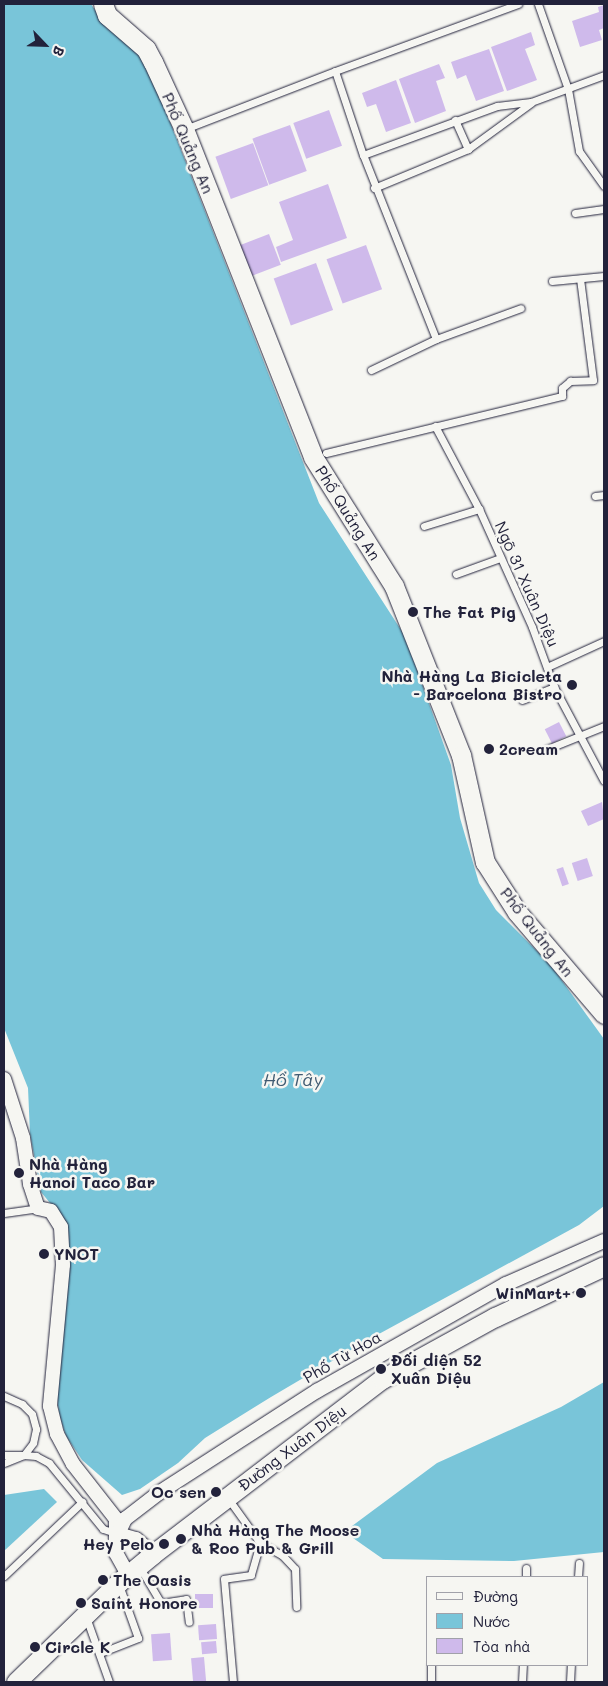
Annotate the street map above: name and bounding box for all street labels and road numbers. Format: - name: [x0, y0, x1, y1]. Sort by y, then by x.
- street label: Phố Quảng An: [158, 90, 218, 196]
- street label: Phố Quảng An: [311, 462, 385, 564]
- street label: Ngõ 31 Xuân Diệu: [491, 518, 563, 650]
- street label: Phố Quảng An: [496, 884, 578, 980]
- street label: Phố Từ Hoa: [300, 1327, 384, 1387]
- street label: Đường Xuân Diệu: [234, 1401, 350, 1495]

